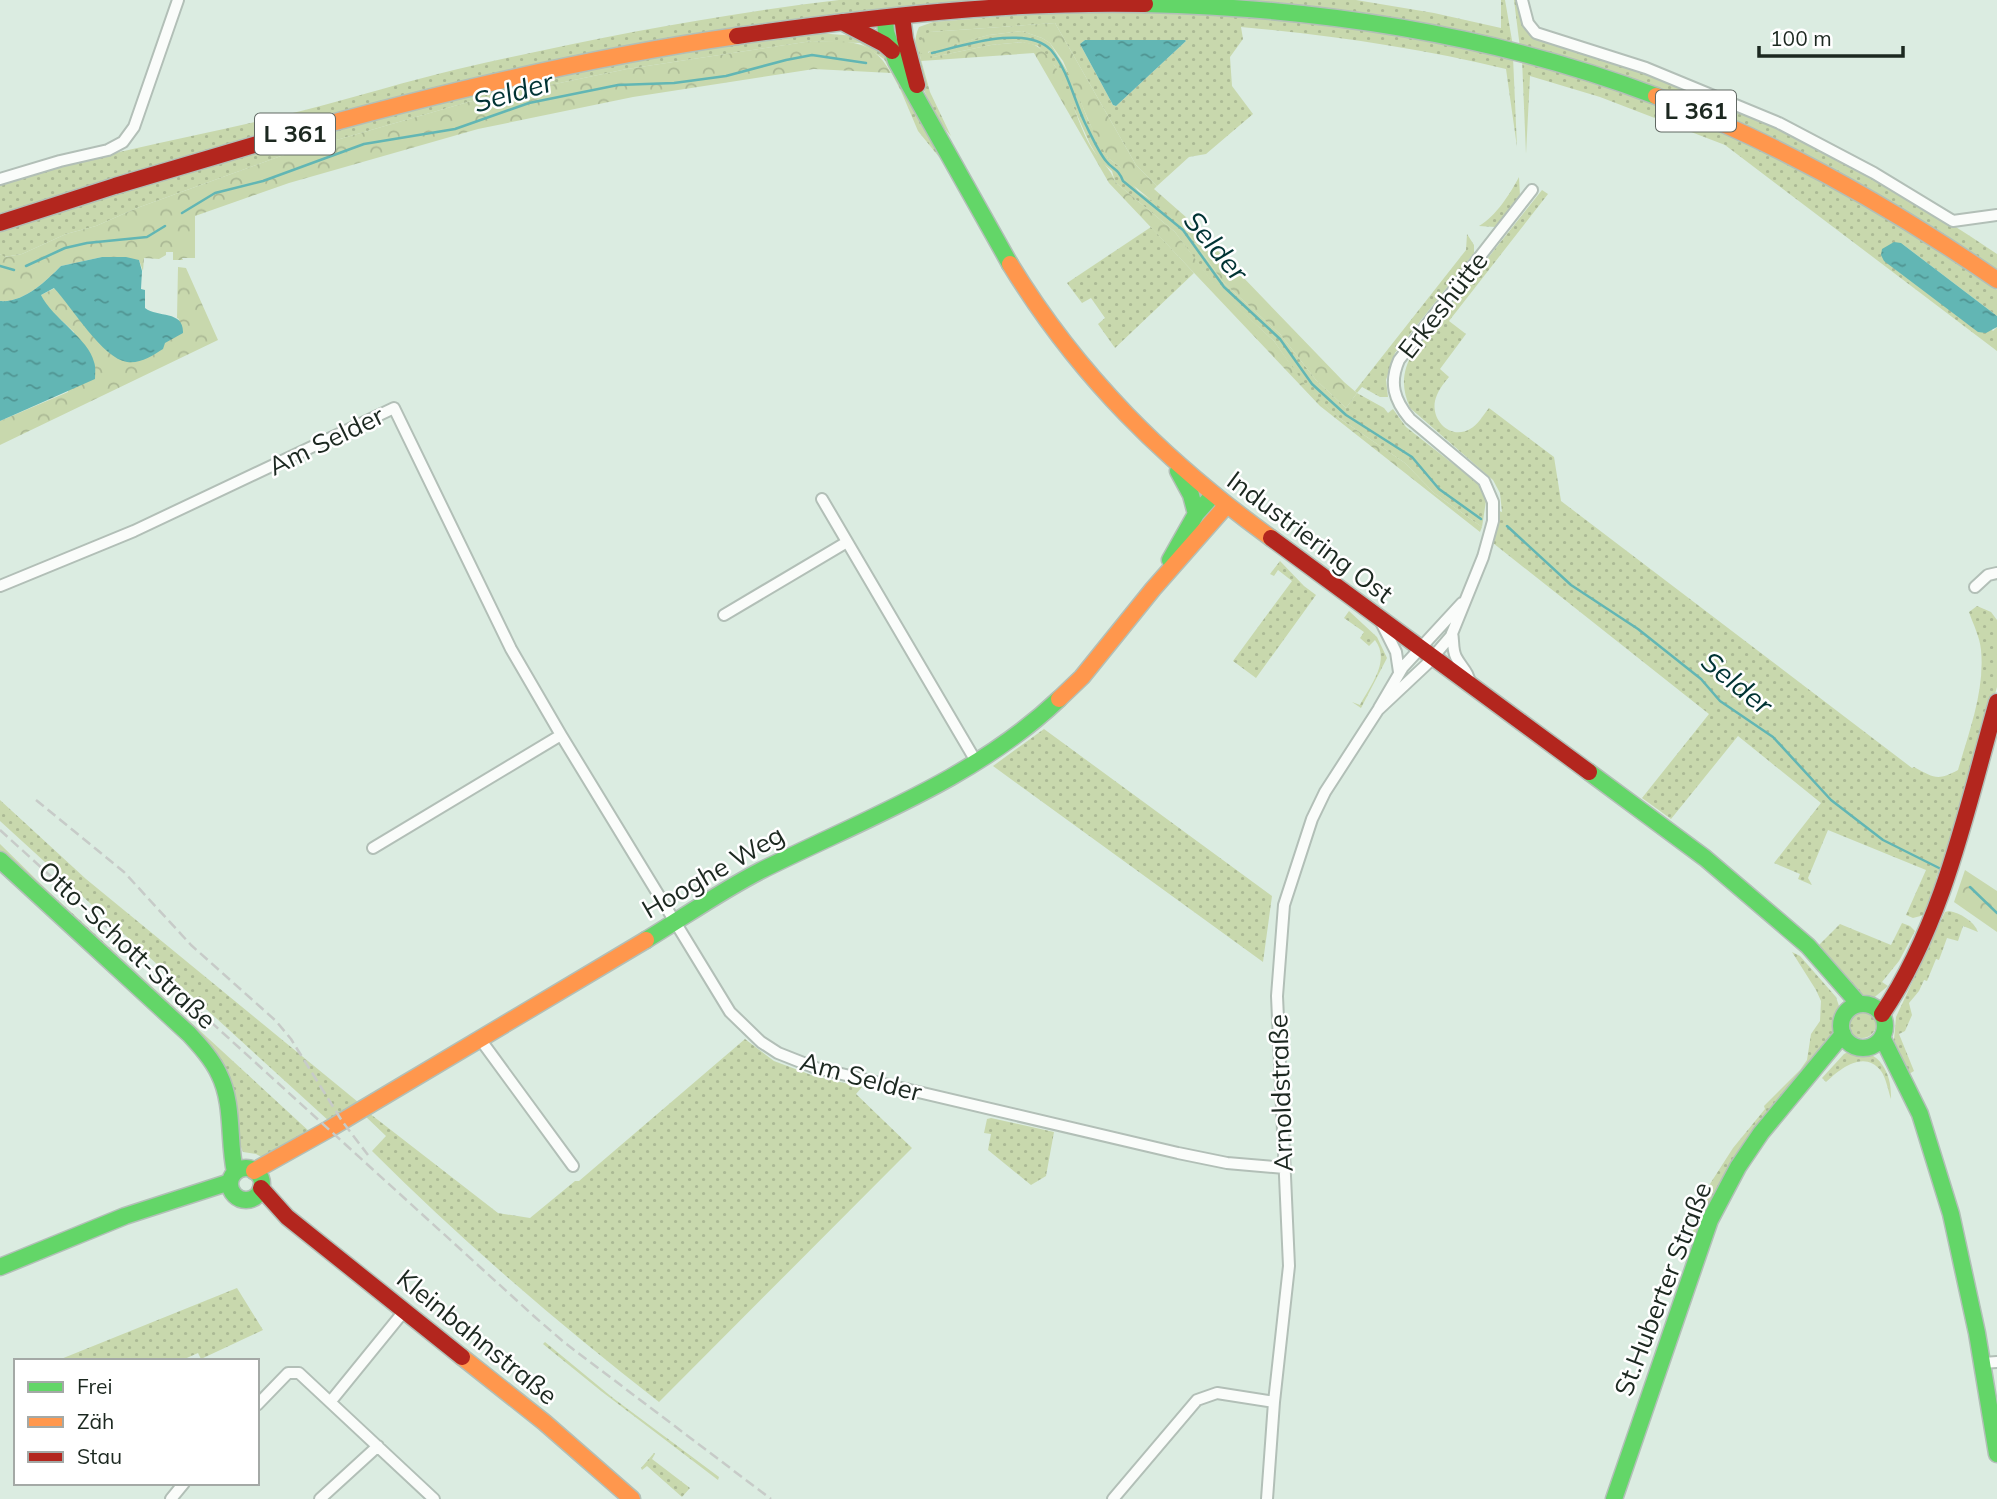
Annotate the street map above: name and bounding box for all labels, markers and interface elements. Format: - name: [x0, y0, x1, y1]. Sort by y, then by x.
- scale bar: [1759, 14, 1902, 58]
- text: 100 m: [1770, 25, 1832, 51]
- water label: Selder: [469, 63, 559, 120]
- road number: L 361: [1656, 90, 1736, 132]
- road number: L 361: [255, 114, 335, 154]
- water label: Selder: [1177, 203, 1257, 290]
- street label: Erkeshütte: [1391, 245, 1495, 365]
- street label: Am Selder: [263, 398, 389, 483]
- street label: Industriering Ost: [1221, 463, 1400, 610]
- water label: Selder: [1695, 643, 1781, 723]
- street label: Hooghe Weg: [636, 818, 790, 926]
- street label: Otto-Schott-Straße: [31, 854, 223, 1036]
- street label: Arnoldstraße: [1261, 1014, 1300, 1172]
- street label: Am Selder: [797, 1044, 926, 1109]
- street label: St.Huberter Straße: [1607, 1177, 1719, 1400]
- street label: Kleinbahnstraße: [390, 1262, 564, 1412]
- legend: [14, 1359, 259, 1485]
- text: Frei: [77, 1373, 113, 1399]
- text: Zäh: [77, 1408, 114, 1434]
- text: Stau: [77, 1443, 122, 1469]

